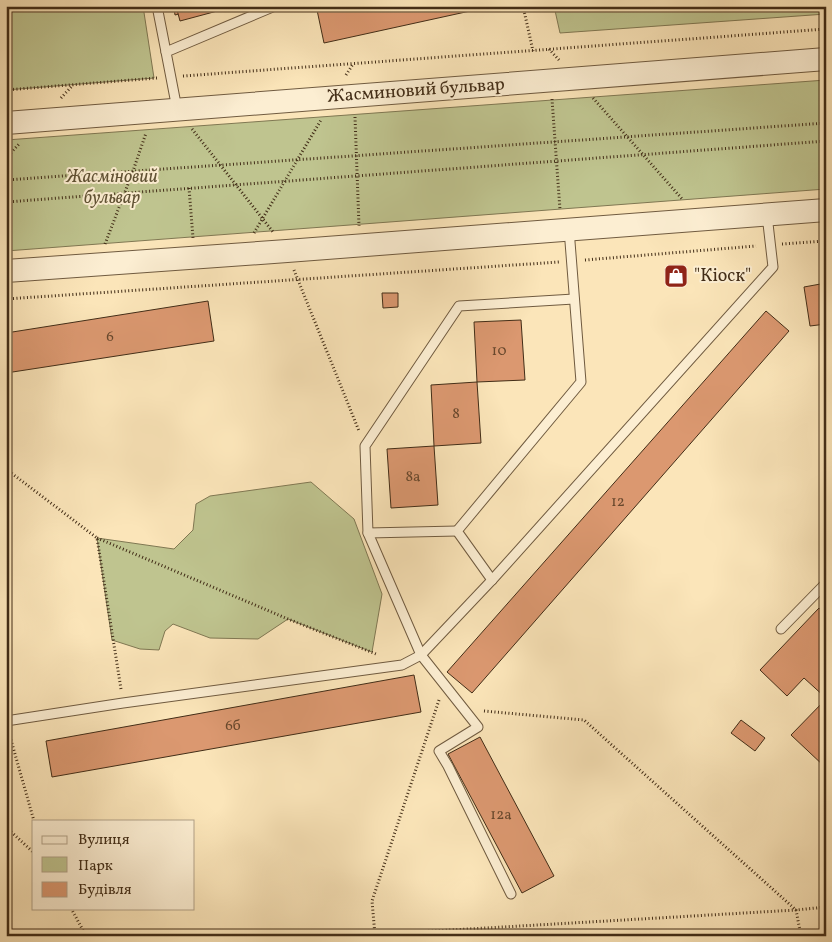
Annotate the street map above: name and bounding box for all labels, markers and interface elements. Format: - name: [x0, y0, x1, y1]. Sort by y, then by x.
- street label: Жасминовий бульвар: [326, 72, 506, 110]
- park label: Жасміновий бульвар: [65, 165, 158, 211]
- shop icon: "Кіоск": [663, 263, 689, 289]
- place label: "Кіоск": [694, 264, 751, 289]
- house number: 6: [106, 327, 114, 348]
- house number: 10: [492, 341, 506, 362]
- house number: 8: [452, 404, 460, 425]
- house number: 8а: [405, 467, 421, 488]
- house number: 12: [611, 492, 625, 513]
- house number: 6б: [225, 716, 241, 737]
- house number: 12а: [490, 805, 512, 826]
- legend: [32, 820, 195, 910]
- text: Вулиця: [78, 830, 130, 851]
- text: Парк: [78, 856, 113, 877]
- text: Будівля: [78, 880, 132, 901]

